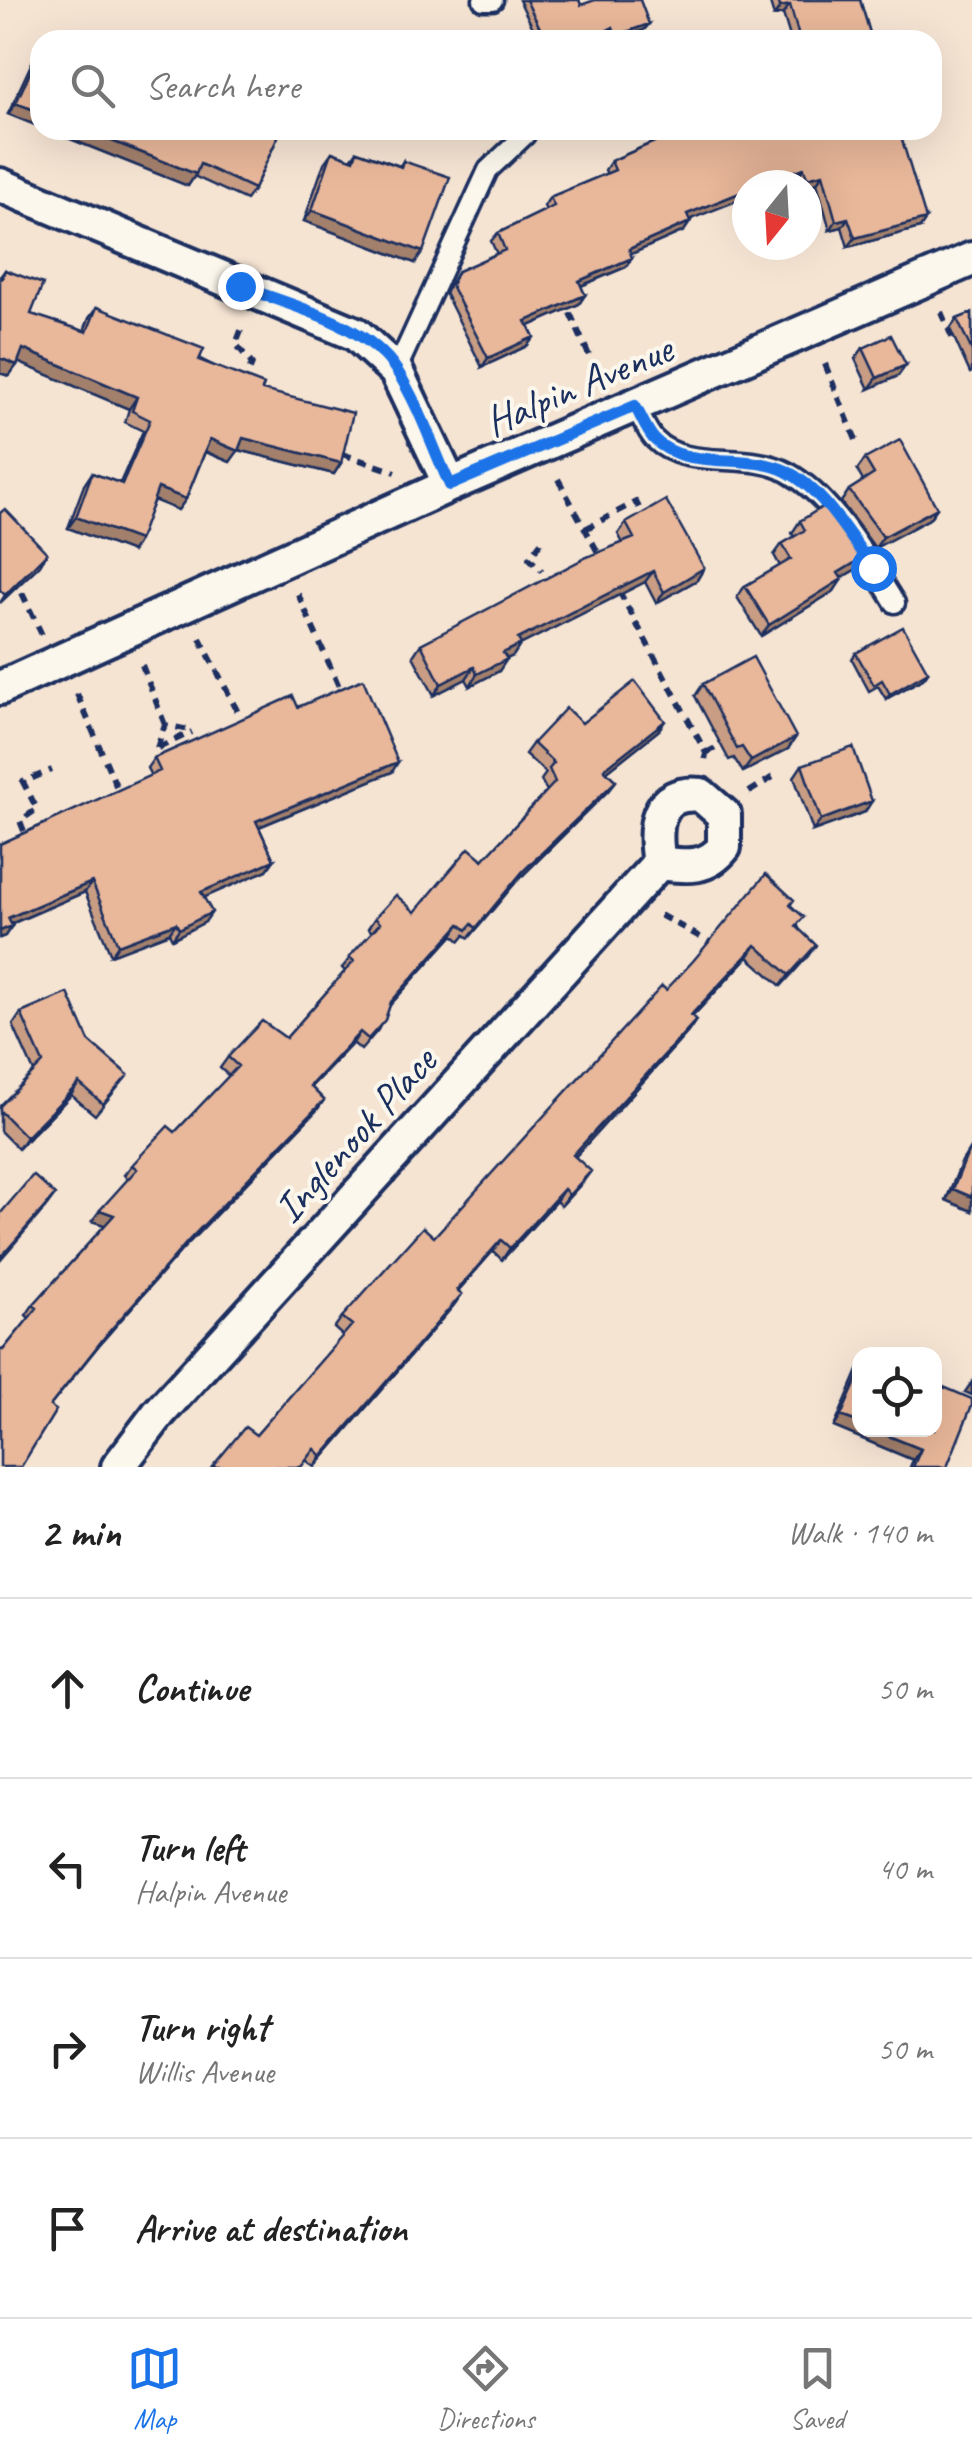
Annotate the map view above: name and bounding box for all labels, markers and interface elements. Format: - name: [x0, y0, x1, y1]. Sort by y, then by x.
- search box: [30, 30, 942, 140]
- icon: search: [65, 58, 120, 113]
- text: Search here: [145, 62, 300, 109]
- north arrow: [732, 170, 822, 260]
- route end: [218, 264, 264, 310]
- street label: Halpin Avenue: [477, 321, 682, 449]
- route start: [851, 546, 897, 592]
- street label: Inglenook Place: [262, 1034, 449, 1234]
- map controls: [852, 1347, 942, 1437]
- button: locate: [852, 1347, 942, 1437]
- text: 2 min: [40, 1506, 120, 1559]
- text: Walk · 140 m: [788, 1512, 932, 1553]
- icon: ahead: [40, 1661, 95, 1716]
- text: Continue: [135, 1665, 249, 1712]
- text: 50 m: [878, 1668, 932, 1709]
- text: Turn left: [135, 1824, 245, 1871]
- icon: left: [40, 1841, 95, 1896]
- text: 40 m: [878, 1848, 932, 1889]
- text: Halpin Avenue: [135, 1871, 286, 1912]
- text: Turn right: [135, 2004, 269, 2051]
- icon: right: [40, 2021, 95, 2076]
- text: 50 m: [878, 2028, 932, 2069]
- text: Willis Avenue: [135, 2051, 274, 2092]
- icon: arrive: [40, 2201, 95, 2256]
- text: Arrive at destination: [135, 2205, 407, 2252]
- tab: Map: [127, 2341, 182, 2436]
- tab: Directions: [437, 2341, 535, 2436]
- tab: Saved: [790, 2341, 845, 2436]

